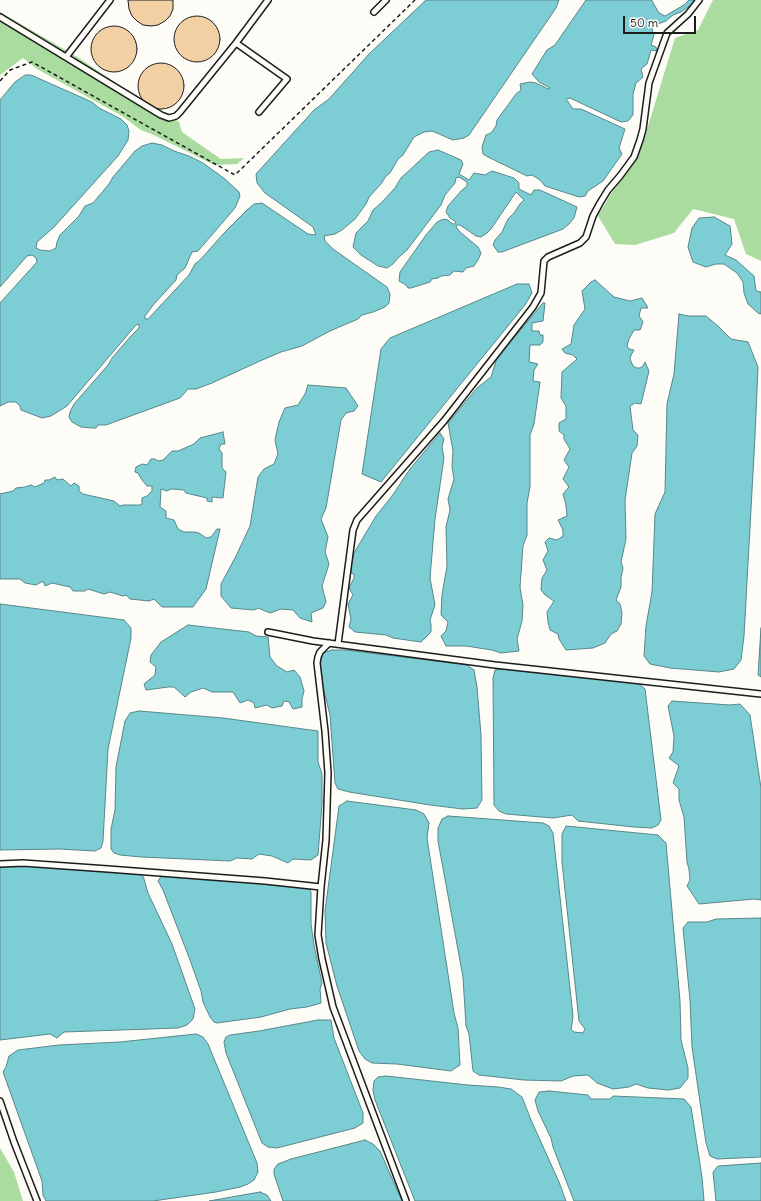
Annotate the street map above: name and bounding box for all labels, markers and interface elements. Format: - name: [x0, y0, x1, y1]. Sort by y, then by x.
- scale bar: [625, 8, 698, 34]
- text: 50 m: [630, 15, 658, 30]

